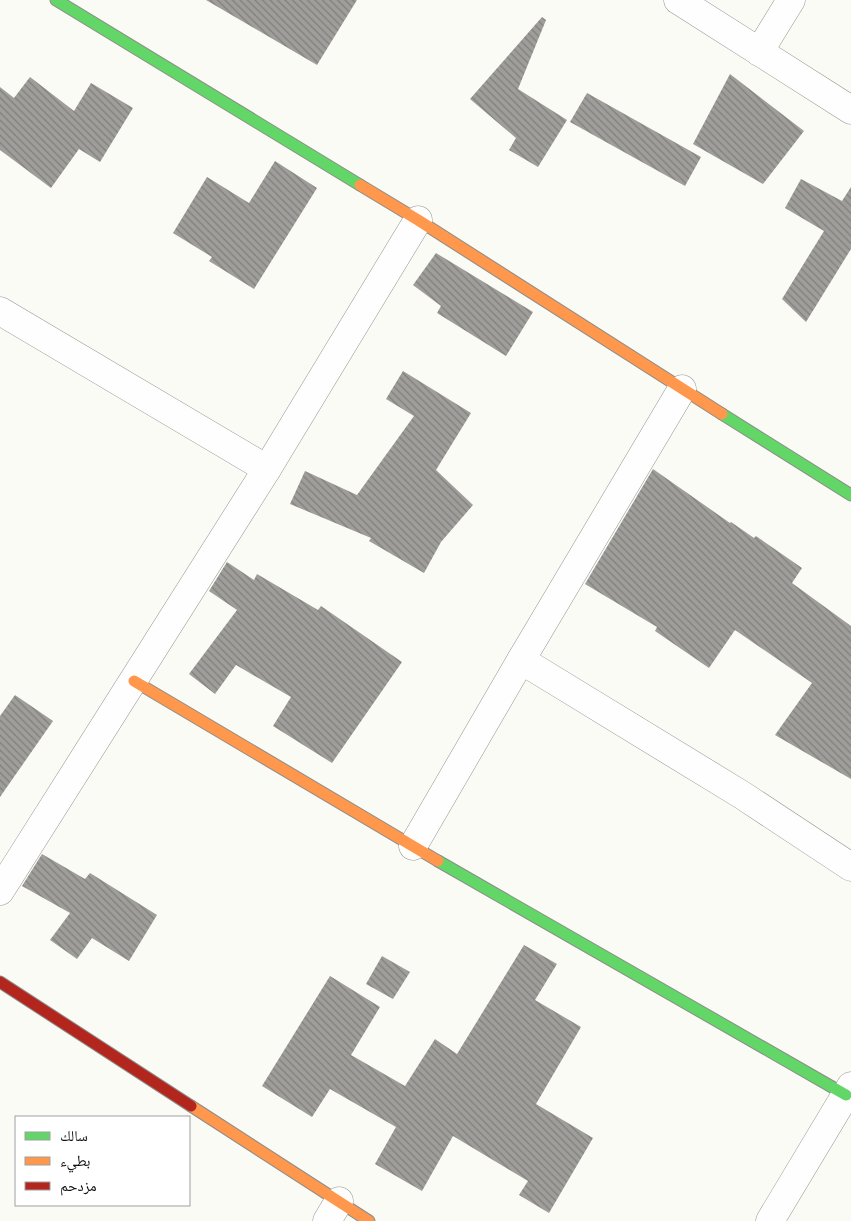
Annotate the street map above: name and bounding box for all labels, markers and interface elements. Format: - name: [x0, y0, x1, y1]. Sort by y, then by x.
- legend: [15, 1116, 190, 1206]
- text: سالك: [60, 1125, 88, 1145]
- text: بطيء: [60, 1150, 90, 1173]
- text: مزدحم: [60, 1175, 97, 1196]

